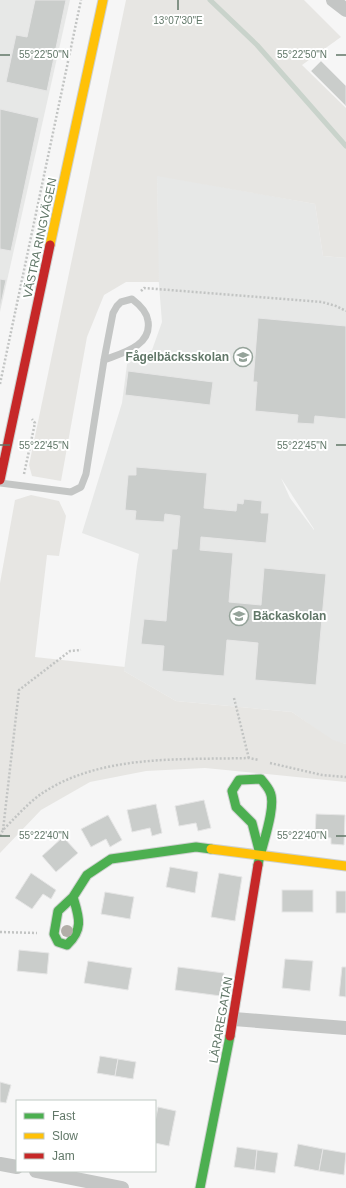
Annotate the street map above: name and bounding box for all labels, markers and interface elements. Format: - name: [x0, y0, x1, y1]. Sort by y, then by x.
- text: 13°07'30"E: [153, 15, 203, 26]
- text: 55°22'50"N: [19, 49, 69, 60]
- text: 55°22'50"N: [277, 49, 327, 60]
- street label: VÄSTRA RINGVÄGEN: [20, 177, 60, 299]
- school or university icon: Fågelbäcksskolan: [232, 346, 254, 368]
- place label: Fågelbäcksskolan: [126, 350, 229, 364]
- text: 55°22'45"N: [19, 440, 69, 451]
- text: 55°22'45"N: [277, 440, 327, 451]
- school or university icon: Bäckaskolan: [228, 605, 250, 627]
- place label: Bäckaskolan: [253, 609, 326, 623]
- text: 55°22'40"N: [19, 830, 69, 841]
- text: 55°22'40"N: [277, 830, 327, 841]
- street label: LÄRAREGATAN: [207, 976, 235, 1064]
- legend: [16, 1100, 156, 1172]
- text: Fast: [52, 1109, 76, 1123]
- text: Slow: [52, 1129, 78, 1143]
- text: Jam: [52, 1149, 75, 1163]

